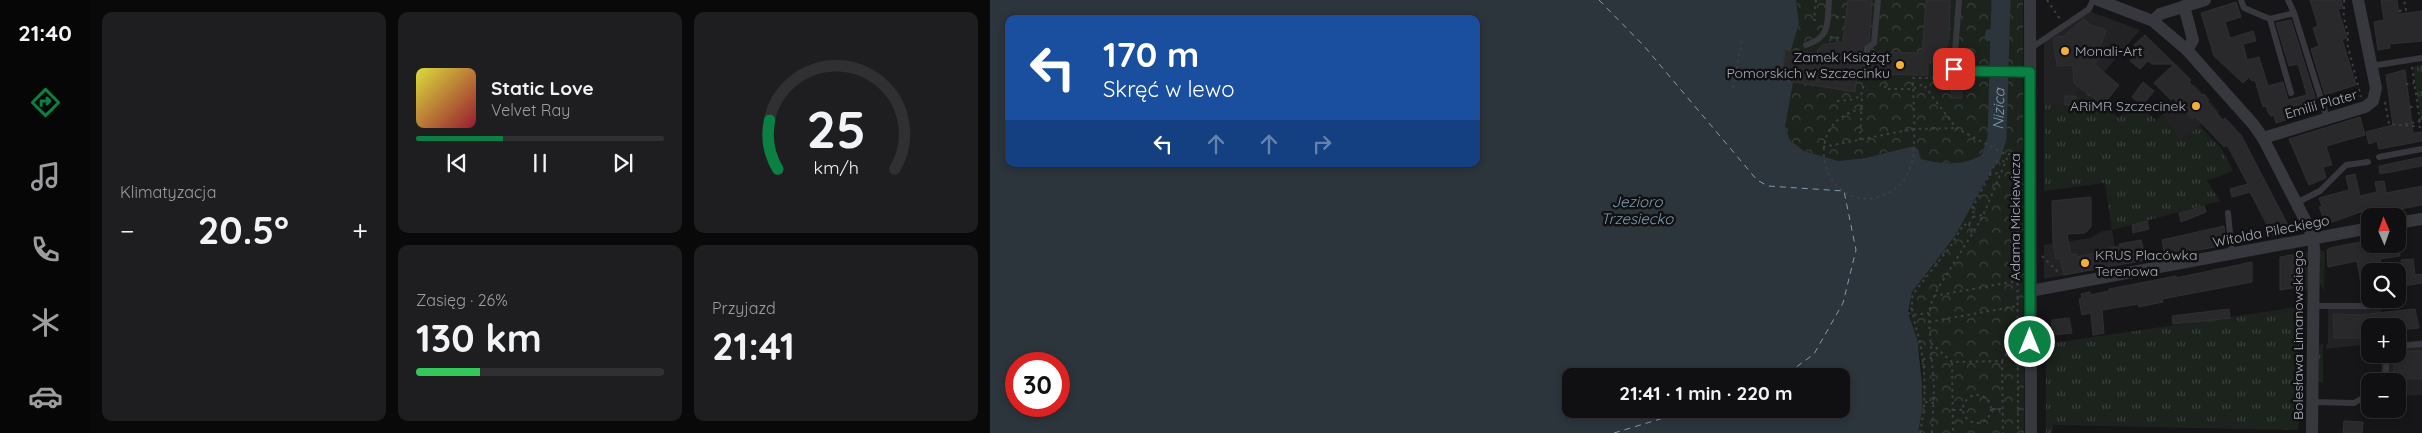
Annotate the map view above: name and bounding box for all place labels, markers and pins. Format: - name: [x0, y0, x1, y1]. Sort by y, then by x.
- place label: Monali-Art: [2075, 42, 2143, 60]
- marker: Monali-Art: [2059, 45, 2071, 57]
- place label: Zamek Książąt Pomorskich w Szczecinku: [1726, 48, 1890, 82]
- pin: [1933, 48, 1975, 90]
- marker: Zamek Książąt Pomorskich w Szczecinku: [1894, 59, 1906, 71]
- place label: ARiMR Szczecinek: [2070, 97, 2186, 115]
- marker: ARiMR Szczecinek: [2190, 100, 2202, 112]
- place label: KRUS Placówka Terenowa: [2095, 246, 2198, 280]
- marker: KRUS Placówka Terenowa: [2079, 257, 2091, 269]

